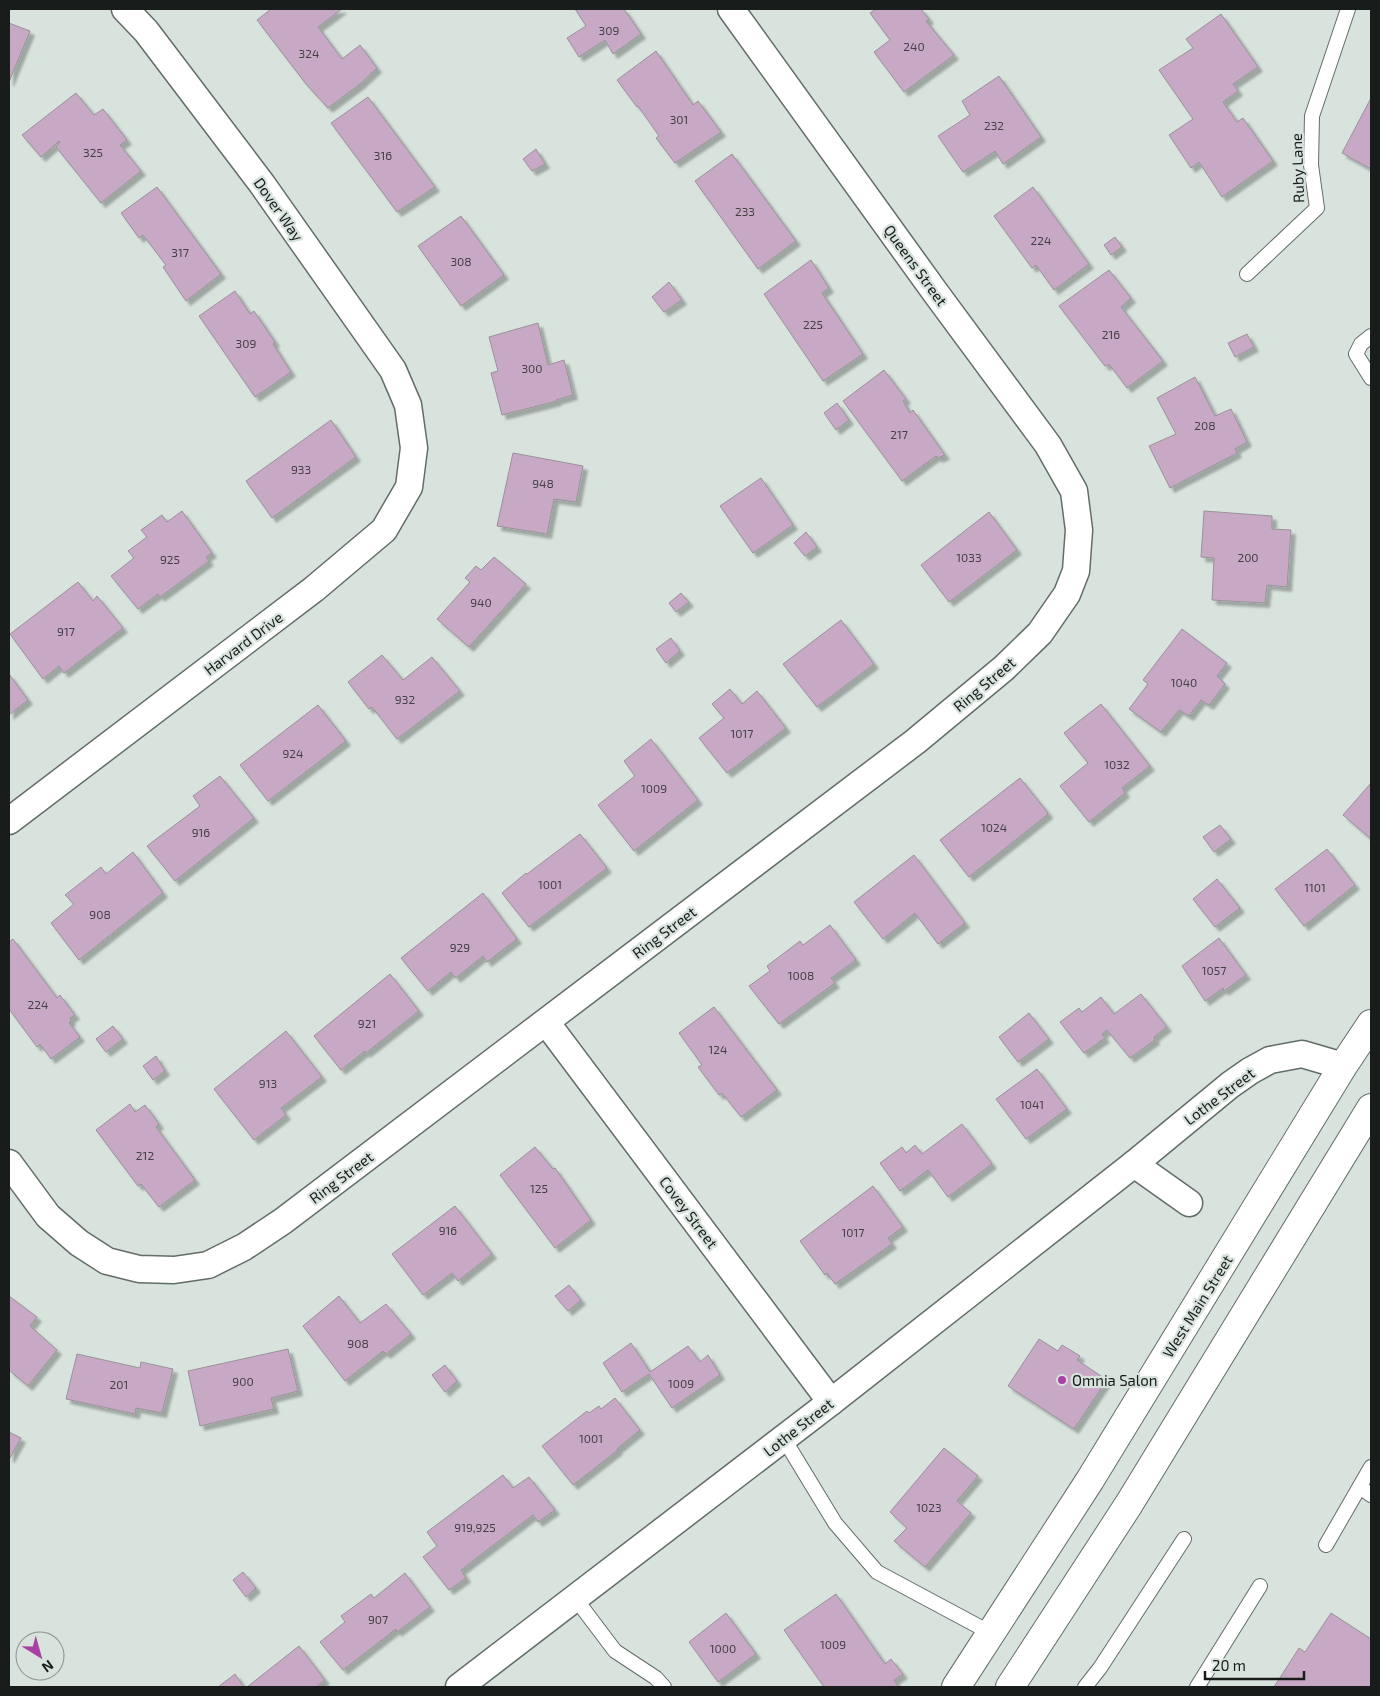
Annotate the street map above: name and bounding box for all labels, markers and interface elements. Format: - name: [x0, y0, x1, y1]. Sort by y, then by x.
- house number: 309: [599, 23, 620, 37]
- house number: 240: [903, 39, 925, 53]
- house number: 324: [299, 46, 319, 60]
- house number: 301: [670, 112, 688, 126]
- house number: 232: [984, 118, 1004, 132]
- street label: Ruby Lane: [1287, 133, 1307, 203]
- house number: 325: [83, 145, 103, 159]
- house number: 316: [374, 148, 392, 162]
- street label: Dover Way: [251, 174, 307, 244]
- house number: 233: [735, 204, 755, 218]
- street label: Queens Street: [880, 221, 952, 310]
- house number: 224: [1031, 233, 1051, 247]
- house number: 317: [171, 245, 189, 259]
- house number: 308: [450, 254, 472, 268]
- house number: 225: [803, 317, 823, 331]
- house number: 216: [1102, 327, 1120, 341]
- house number: 309: [236, 336, 257, 350]
- house number: 300: [521, 361, 543, 375]
- house number: 208: [1194, 418, 1216, 432]
- house number: 217: [890, 427, 908, 441]
- house number: 933: [291, 462, 311, 476]
- house number: 948: [532, 476, 554, 490]
- house number: 1033: [956, 550, 982, 564]
- house number: 200: [1237, 550, 1259, 564]
- house number: 925: [160, 552, 180, 566]
- house number: 940: [470, 595, 492, 609]
- street label: Harvard Drive: [200, 608, 286, 678]
- house number: 917: [57, 624, 75, 638]
- street label: Ring Street: [949, 653, 1019, 715]
- house number: 1040: [1171, 675, 1197, 689]
- house number: 932: [395, 692, 415, 706]
- house number: 1017: [731, 726, 753, 740]
- house number: 924: [283, 746, 304, 760]
- house number: 1032: [1104, 757, 1130, 771]
- house number: 1009: [641, 781, 667, 795]
- house number: 1024: [981, 820, 1007, 834]
- house number: 916: [192, 825, 210, 839]
- house number: 1001: [538, 877, 562, 891]
- house number: 1101: [1304, 880, 1326, 894]
- street label: Ring Street: [629, 902, 700, 962]
- house number: 908: [89, 907, 111, 921]
- house number: 929: [450, 940, 470, 954]
- house number: 1057: [1202, 963, 1226, 977]
- house number: 1008: [788, 968, 814, 982]
- house number: 224: [28, 997, 48, 1011]
- house number: 921: [358, 1016, 376, 1030]
- house number: 124: [709, 1042, 727, 1056]
- street label: Lothe Street: [1180, 1063, 1258, 1128]
- house number: 913: [259, 1076, 277, 1090]
- house number: 1041: [1020, 1097, 1044, 1111]
- street label: Ring Street: [306, 1147, 377, 1207]
- house number: 212: [136, 1148, 154, 1162]
- street label: Covey Street: [656, 1172, 722, 1252]
- house number: 125: [530, 1181, 548, 1195]
- house number: 916: [439, 1223, 457, 1237]
- house number: 1017: [842, 1225, 864, 1239]
- street label: West Main Street: [1158, 1251, 1236, 1361]
- house number: 908: [347, 1336, 369, 1350]
- place label: Omnia Salon: [1072, 1371, 1158, 1389]
- house number: 900: [232, 1374, 254, 1388]
- marker: Omnia Salon: [1056, 1374, 1068, 1386]
- house number: 1009: [668, 1376, 694, 1390]
- house number: 201: [110, 1377, 128, 1391]
- street label: Lothe Street: [759, 1394, 837, 1460]
- house number: 1001: [579, 1431, 603, 1445]
- house number: 1023: [916, 1500, 942, 1514]
- house number: 919,925: [454, 1520, 496, 1534]
- house number: 907: [368, 1612, 388, 1626]
- north arrow: [15, 1631, 65, 1681]
- house number: 1009: [820, 1637, 846, 1651]
- house number: 1000: [710, 1641, 736, 1655]
- scale bar: [1205, 1648, 1304, 1680]
- text: 20 m: [1212, 1656, 1246, 1674]
- text: N: [39, 1657, 57, 1677]

